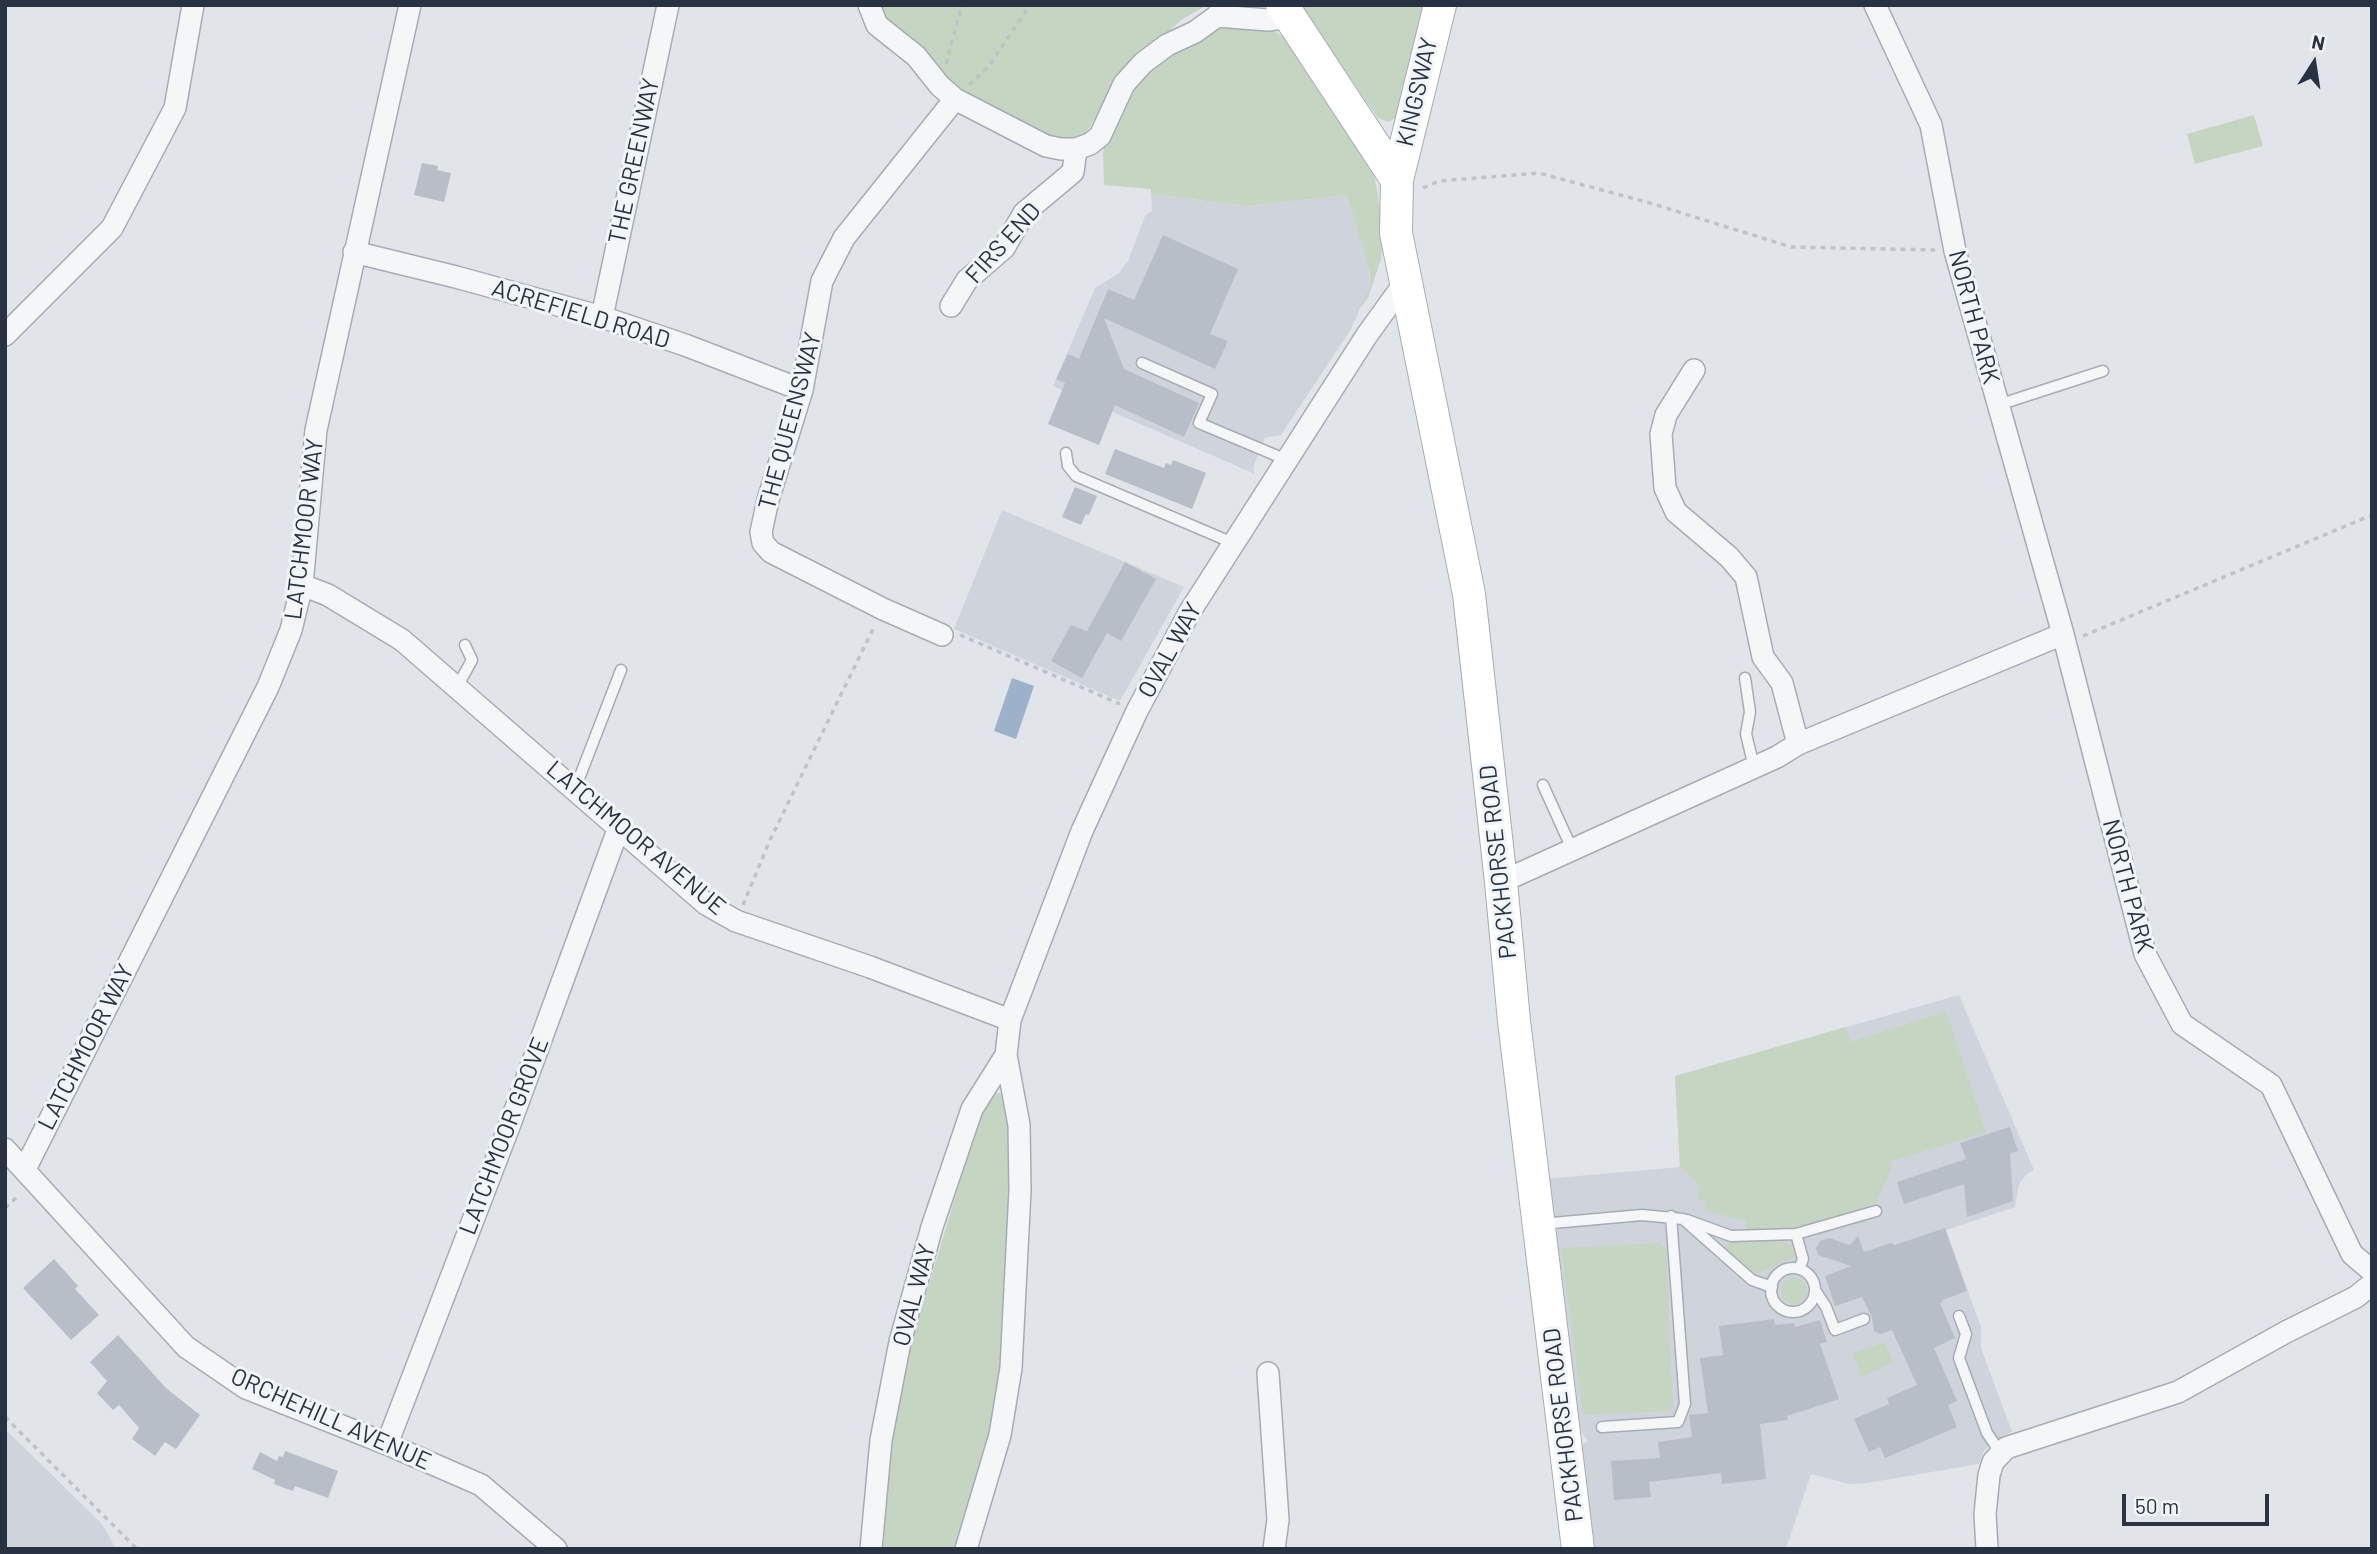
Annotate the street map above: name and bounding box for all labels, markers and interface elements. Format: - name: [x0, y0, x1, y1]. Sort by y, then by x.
- north arrow: [2279, 28, 2349, 98]
- text: N: [2310, 29, 2327, 55]
- street label: KINGSWAY: [1390, 35, 1444, 149]
- street label: THE GREENWAY: [602, 76, 666, 246]
- street label: FIRS END: [959, 197, 1047, 289]
- street label: NORTH PARK: [1942, 247, 2006, 387]
- street label: ACREFIELD ROAD: [488, 273, 674, 355]
- street label: THE QUEENSWAY: [752, 329, 828, 513]
- street label: LATCHMOOR WAY: [279, 437, 329, 621]
- street label: OVAL WAY: [1132, 597, 1208, 703]
- street label: LATCHMOOR AVENUE: [541, 755, 731, 921]
- street label: PACKHORSE ROAD: [1473, 764, 1523, 960]
- street label: NORTH PARK: [2096, 816, 2160, 956]
- street label: LATCHMOOR WAY: [32, 959, 140, 1135]
- street label: LATCHMOOR GROVE: [453, 1033, 555, 1239]
- street label: OVAL WAY: [887, 1241, 941, 1349]
- street label: PACKHORSE ROAD: [1537, 1327, 1589, 1523]
- street label: ORCHEHILL AVENUE: [226, 1362, 436, 1476]
- scale bar: [2125, 1480, 2272, 1524]
- text: 50 m: [2135, 1493, 2179, 1518]

